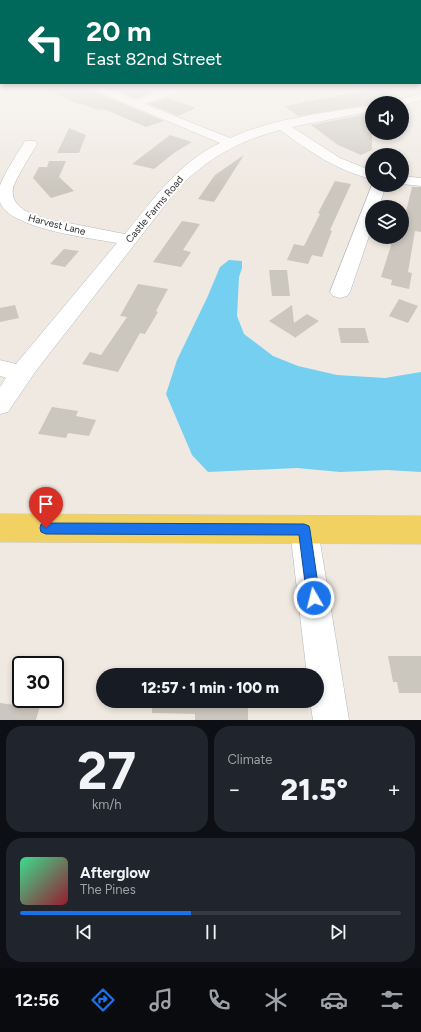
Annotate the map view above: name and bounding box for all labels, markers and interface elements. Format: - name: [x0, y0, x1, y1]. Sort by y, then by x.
- text: 20 m: [86, 14, 151, 48]
- icon: left: [20, 16, 72, 68]
- text: East 82nd Street: [86, 48, 222, 70]
- map controls: [365, 96, 409, 244]
- button: sound: [365, 96, 409, 140]
- button: search: [365, 148, 409, 192]
- street label: Castle Farms Road: [123, 173, 186, 245]
- button: layers: [365, 200, 409, 244]
- street label: Harvest Lane: [27, 211, 87, 238]
- pin: [29, 487, 63, 528]
- icon: arrive: [35, 493, 57, 515]
- position arrow: [293, 577, 335, 619]
- speed limit sign: 30: [12, 656, 64, 708]
- text: 12:57 · 1 min · 100 m: [141, 679, 279, 697]
- text: 27: [77, 740, 136, 802]
- text: Climate: [228, 752, 272, 767]
- text: 21.5°: [281, 771, 348, 808]
- text: −: [228, 776, 241, 803]
- text: +: [387, 776, 401, 803]
- text: km/h: [92, 797, 122, 812]
- text: Afterglow: [80, 864, 150, 882]
- text: The Pines: [80, 882, 136, 897]
- icon: previous: [73, 921, 95, 943]
- icon: pause: [200, 921, 222, 943]
- icon: next: [327, 921, 349, 943]
- icon: directions: [89, 986, 117, 1014]
- icon: music: [147, 986, 175, 1014]
- icon: phone: [205, 986, 233, 1014]
- icon: climate: [262, 986, 290, 1014]
- icon: car: [320, 986, 348, 1014]
- icon: filters: [378, 986, 406, 1014]
- text: 12:56: [15, 989, 59, 1011]

